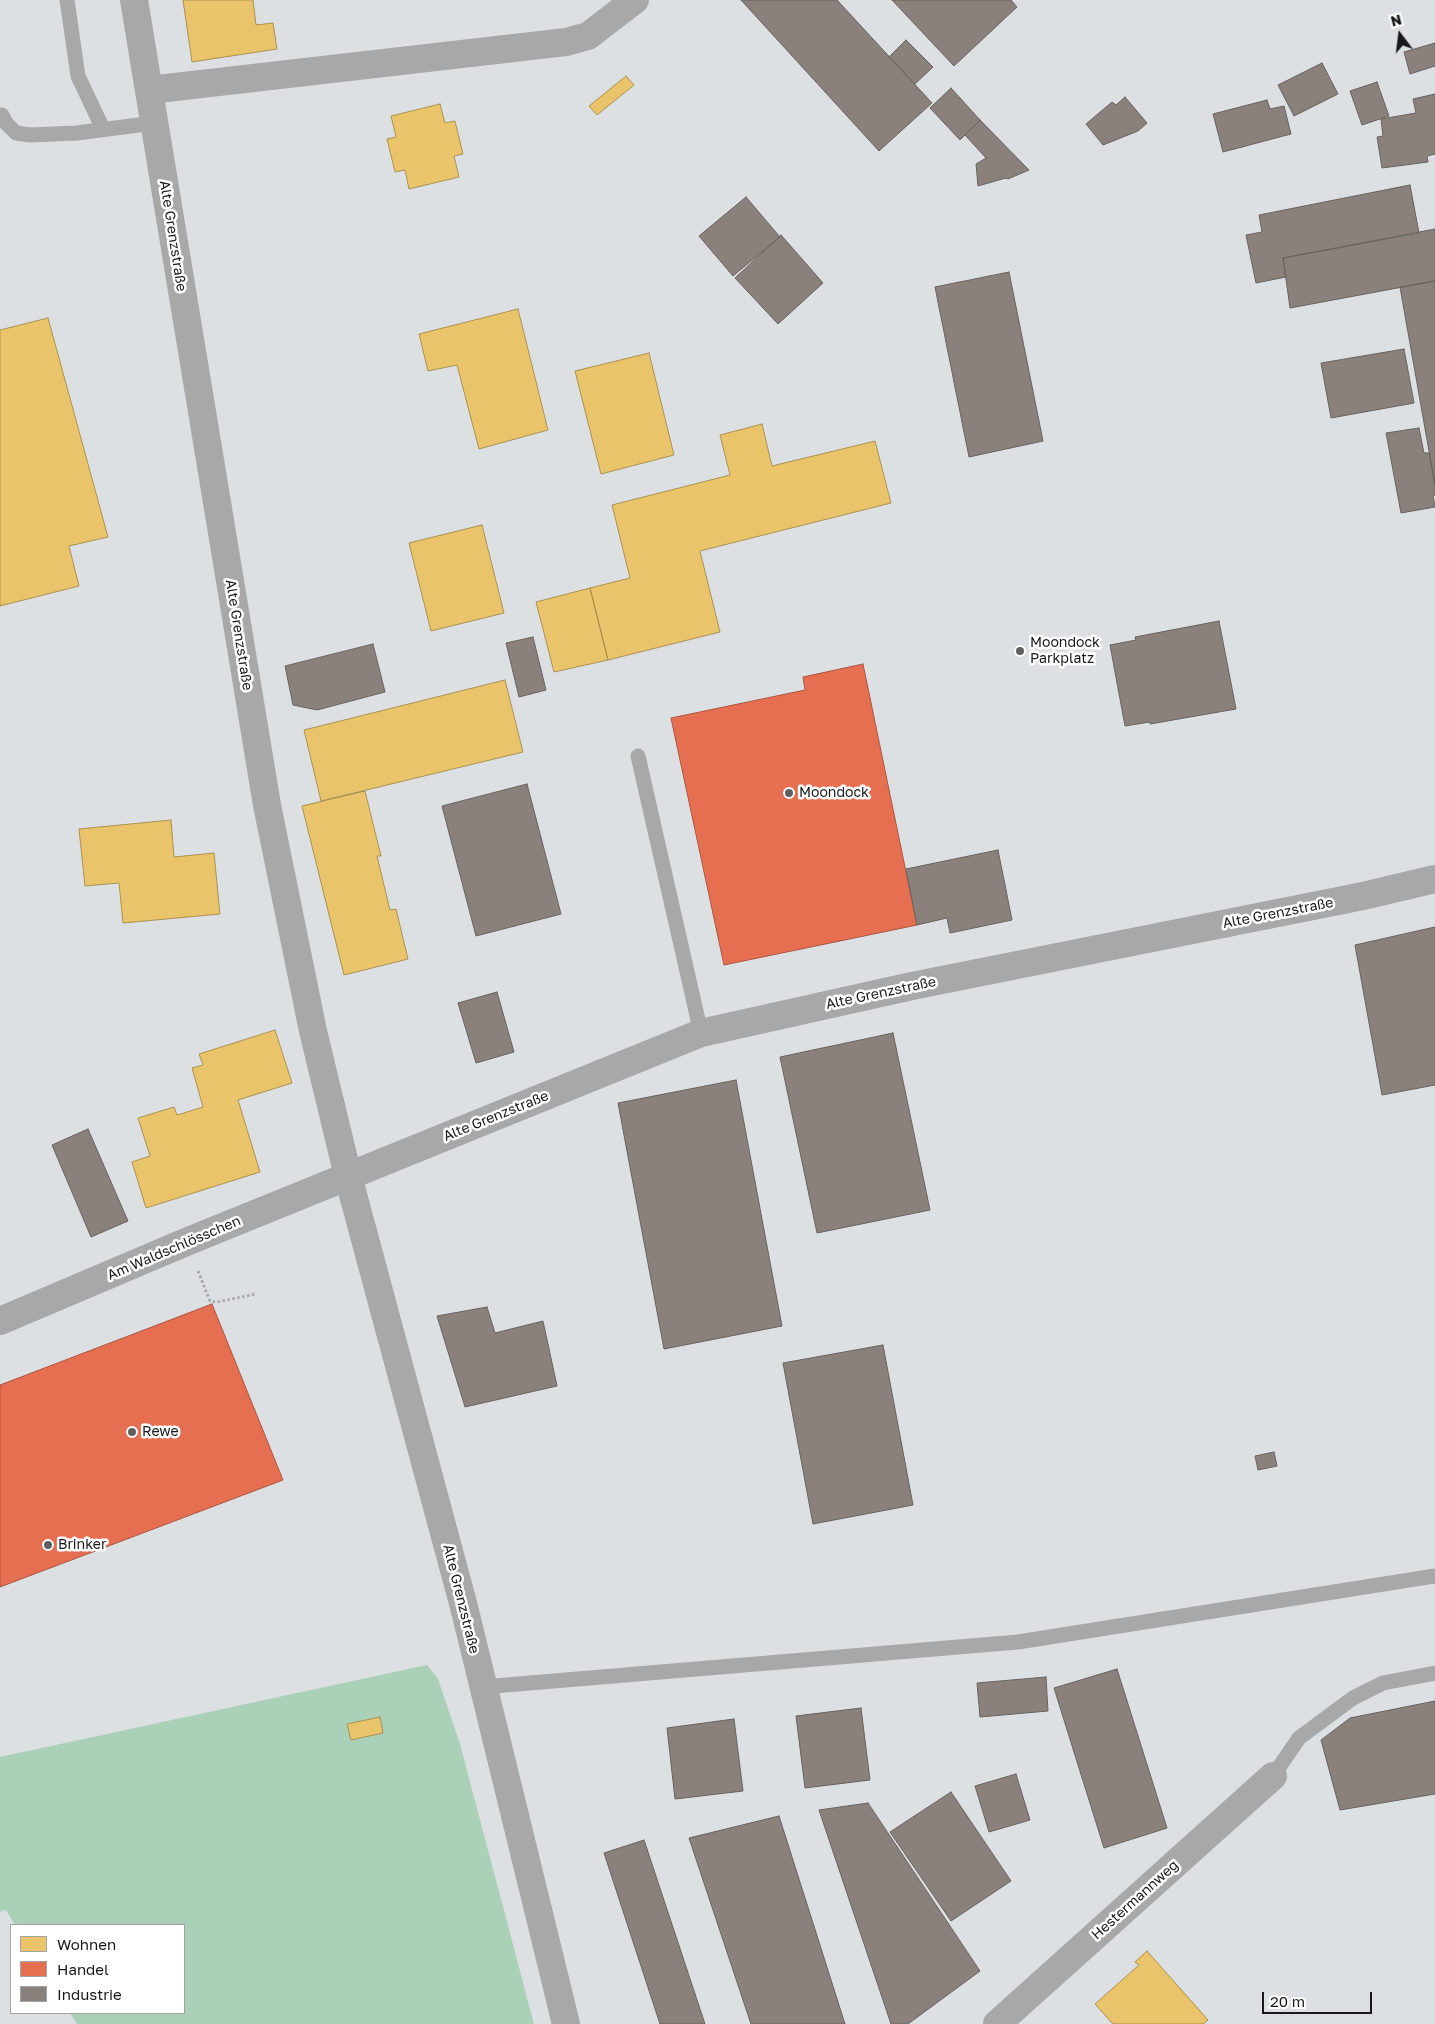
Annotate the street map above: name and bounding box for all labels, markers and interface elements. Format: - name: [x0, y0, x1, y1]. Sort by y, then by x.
- north arrow: [1375, 10, 1425, 60]
- text: N: [1389, 10, 1403, 30]
- street label: Alte Grenzstraße: [156, 179, 190, 293]
- street label: Alte Grenzstraße: [222, 578, 256, 692]
- place label: Moondock Parkplatz: [1030, 635, 1100, 668]
- marker: Moondock Parkplatz: [1014, 645, 1026, 657]
- place label: Moondock: [799, 785, 869, 801]
- marker: Moondock: [783, 787, 795, 799]
- street label: Alte Grenzstraße: [1221, 894, 1335, 932]
- street label: Alte Grenzstraße: [824, 973, 938, 1013]
- street label: Alte Grenzstraße: [441, 1087, 551, 1145]
- street label: Am Waldschlösschen: [105, 1212, 243, 1284]
- place label: Rewe: [142, 1424, 179, 1440]
- marker: Rewe: [126, 1426, 138, 1438]
- place label: Brinker: [58, 1537, 106, 1553]
- marker: Brinker: [42, 1539, 54, 1551]
- street label: Alte Grenzstraße: [439, 1543, 483, 1655]
- street label: Hestermannweg: [1088, 1857, 1182, 1943]
- legend: [10, 1924, 185, 2014]
- text: Wohnen: [57, 1935, 116, 1953]
- text: Handel: [57, 1960, 109, 1978]
- scale bar: [1265, 1982, 1375, 2014]
- text: Industrie: [57, 1985, 122, 2003]
- text: 20 m: [1270, 1992, 1305, 2010]

